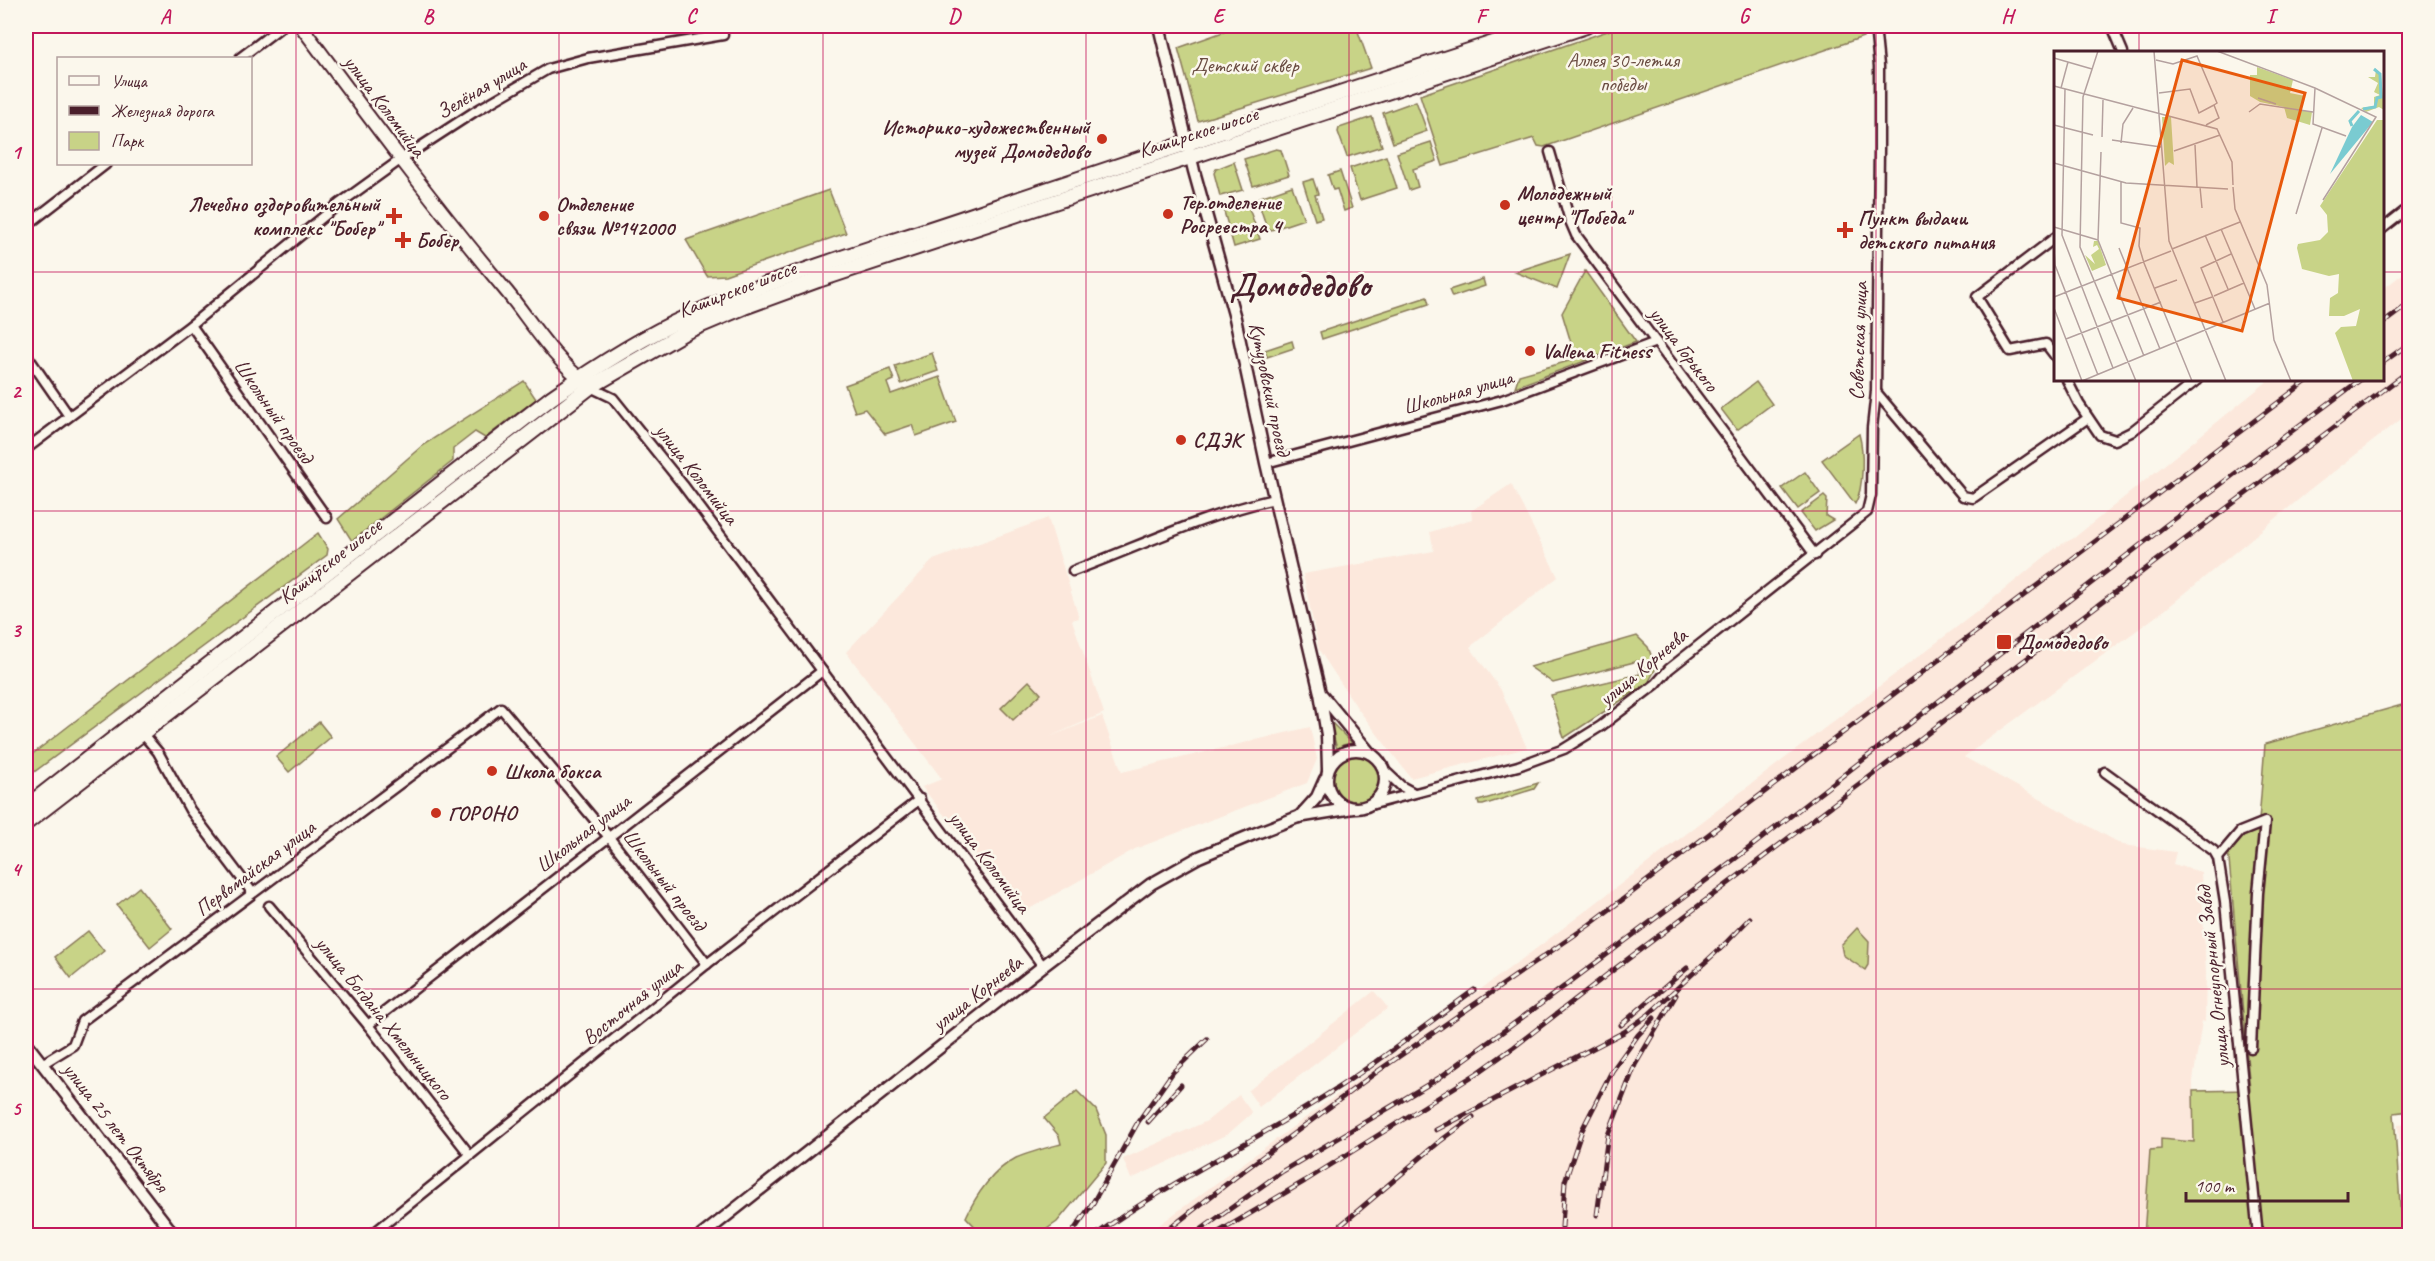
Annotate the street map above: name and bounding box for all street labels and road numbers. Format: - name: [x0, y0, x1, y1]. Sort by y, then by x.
- street label: улица Коломийца: [337, 48, 433, 164]
- street label: Зелёная улица: [432, 50, 532, 125]
- street label: Каширское шоссе: [1135, 100, 1262, 164]
- street label: Каширское шоссе: [674, 254, 801, 323]
- street label: Советская улица: [1843, 280, 1873, 401]
- street label: улица Горького: [1642, 300, 1725, 398]
- street label: Кутузовский проезд: [1243, 320, 1297, 461]
- street label: Школьный проезд: [228, 354, 321, 470]
- street label: Школьная улица: [1400, 363, 1518, 420]
- street label: улица Коломийца: [648, 417, 746, 531]
- street label: Каширское шоссе: [273, 512, 388, 609]
- street label: улица Корнеева: [1592, 621, 1694, 713]
- street label: Школьная улица: [530, 786, 638, 878]
- street label: улица Коломийца: [942, 804, 1038, 920]
- street label: Первомайская улица: [190, 813, 322, 922]
- street label: Школьный проезд: [617, 824, 714, 938]
- street label: улица Огнеупорный Завод: [2190, 882, 2236, 1071]
- street label: улица Богдана Хмельницкого: [309, 929, 459, 1106]
- street label: улица Корнеева: [925, 948, 1029, 1038]
- street label: Восточная улица: [577, 953, 689, 1050]
- street label: улица 25 лет Октября: [56, 1055, 176, 1199]

